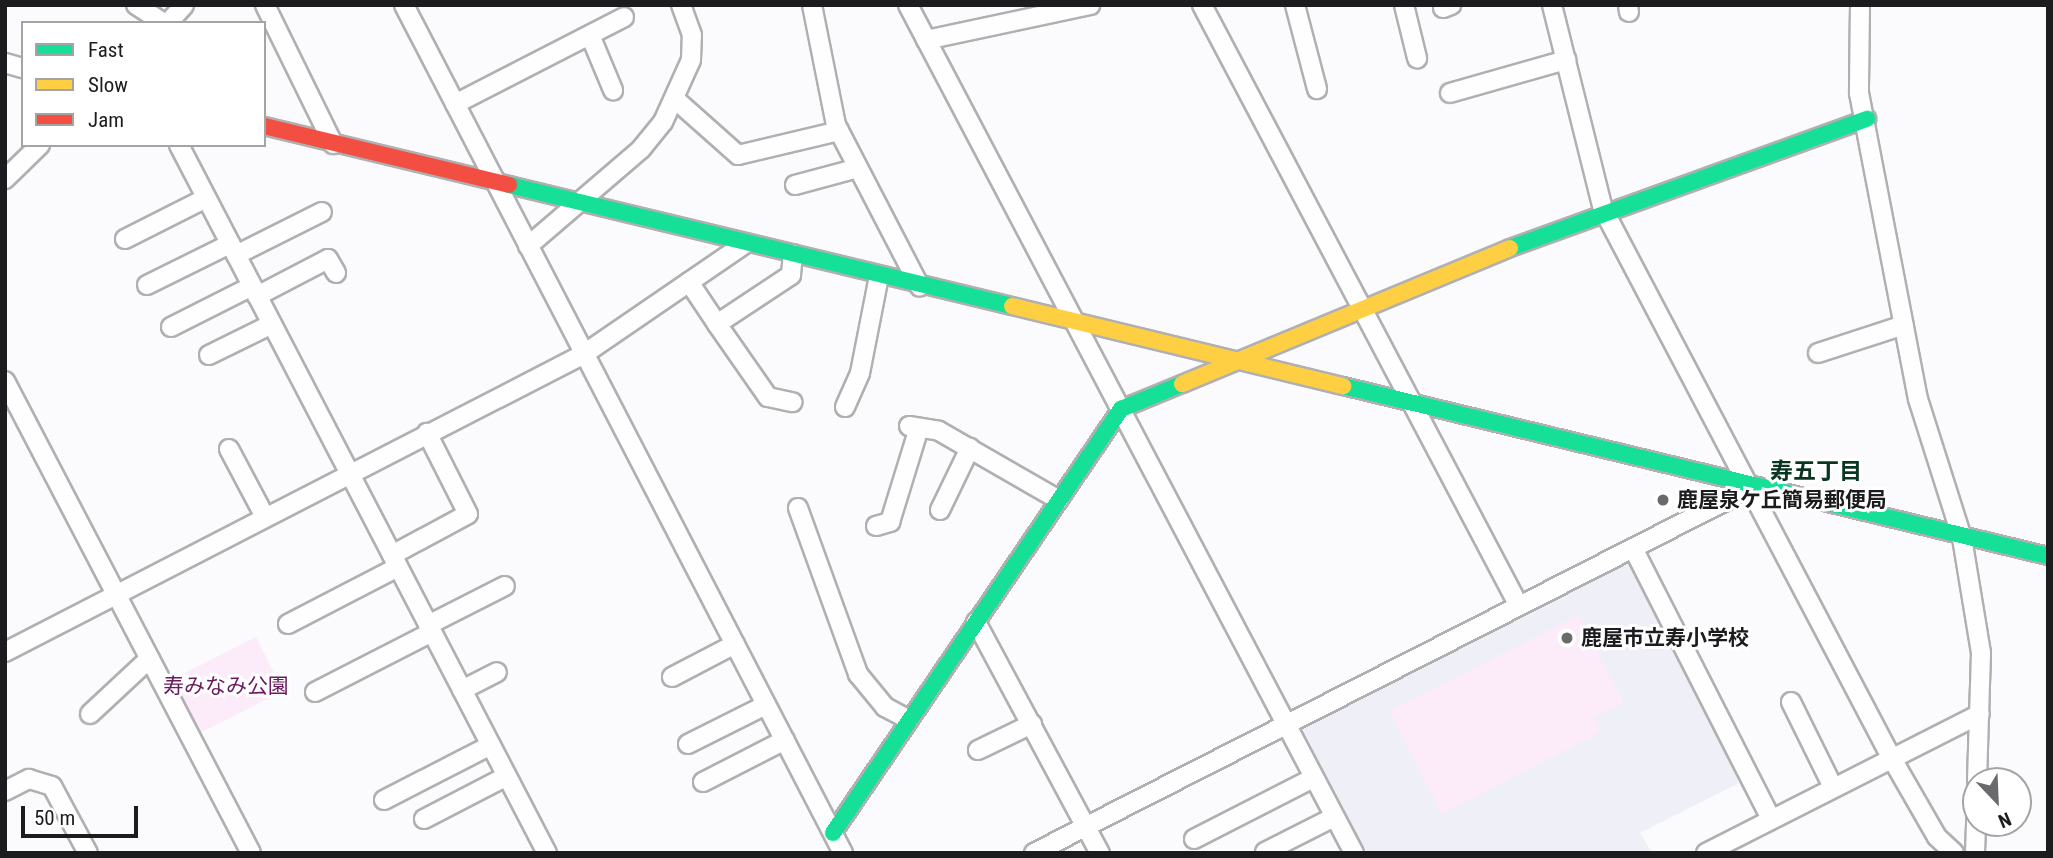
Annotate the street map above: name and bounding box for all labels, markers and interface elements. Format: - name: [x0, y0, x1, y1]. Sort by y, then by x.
- legend: [21, 21, 266, 147]
- text: Fast: [88, 38, 124, 62]
- text: Slow: [88, 73, 128, 97]
- text: Jam: [88, 108, 124, 132]
- district label: 寿五丁目: [1770, 458, 1862, 486]
- place label: 鹿屋泉ケ丘簡易郵便局: [1677, 487, 1887, 513]
- marker: 鹿屋泉ケ丘簡易郵便局: [1655, 492, 1671, 508]
- place label: 鹿屋市立寿小学校: [1581, 625, 1749, 651]
- marker: 鹿屋市立寿小学校: [1559, 630, 1575, 646]
- park label: 寿みなみ公園: [163, 673, 289, 699]
- north arrow: [1962, 767, 2032, 837]
- scale bar: [24, 792, 142, 836]
- text: 50 m: [34, 806, 75, 830]
- text: N: [1995, 807, 2014, 833]

